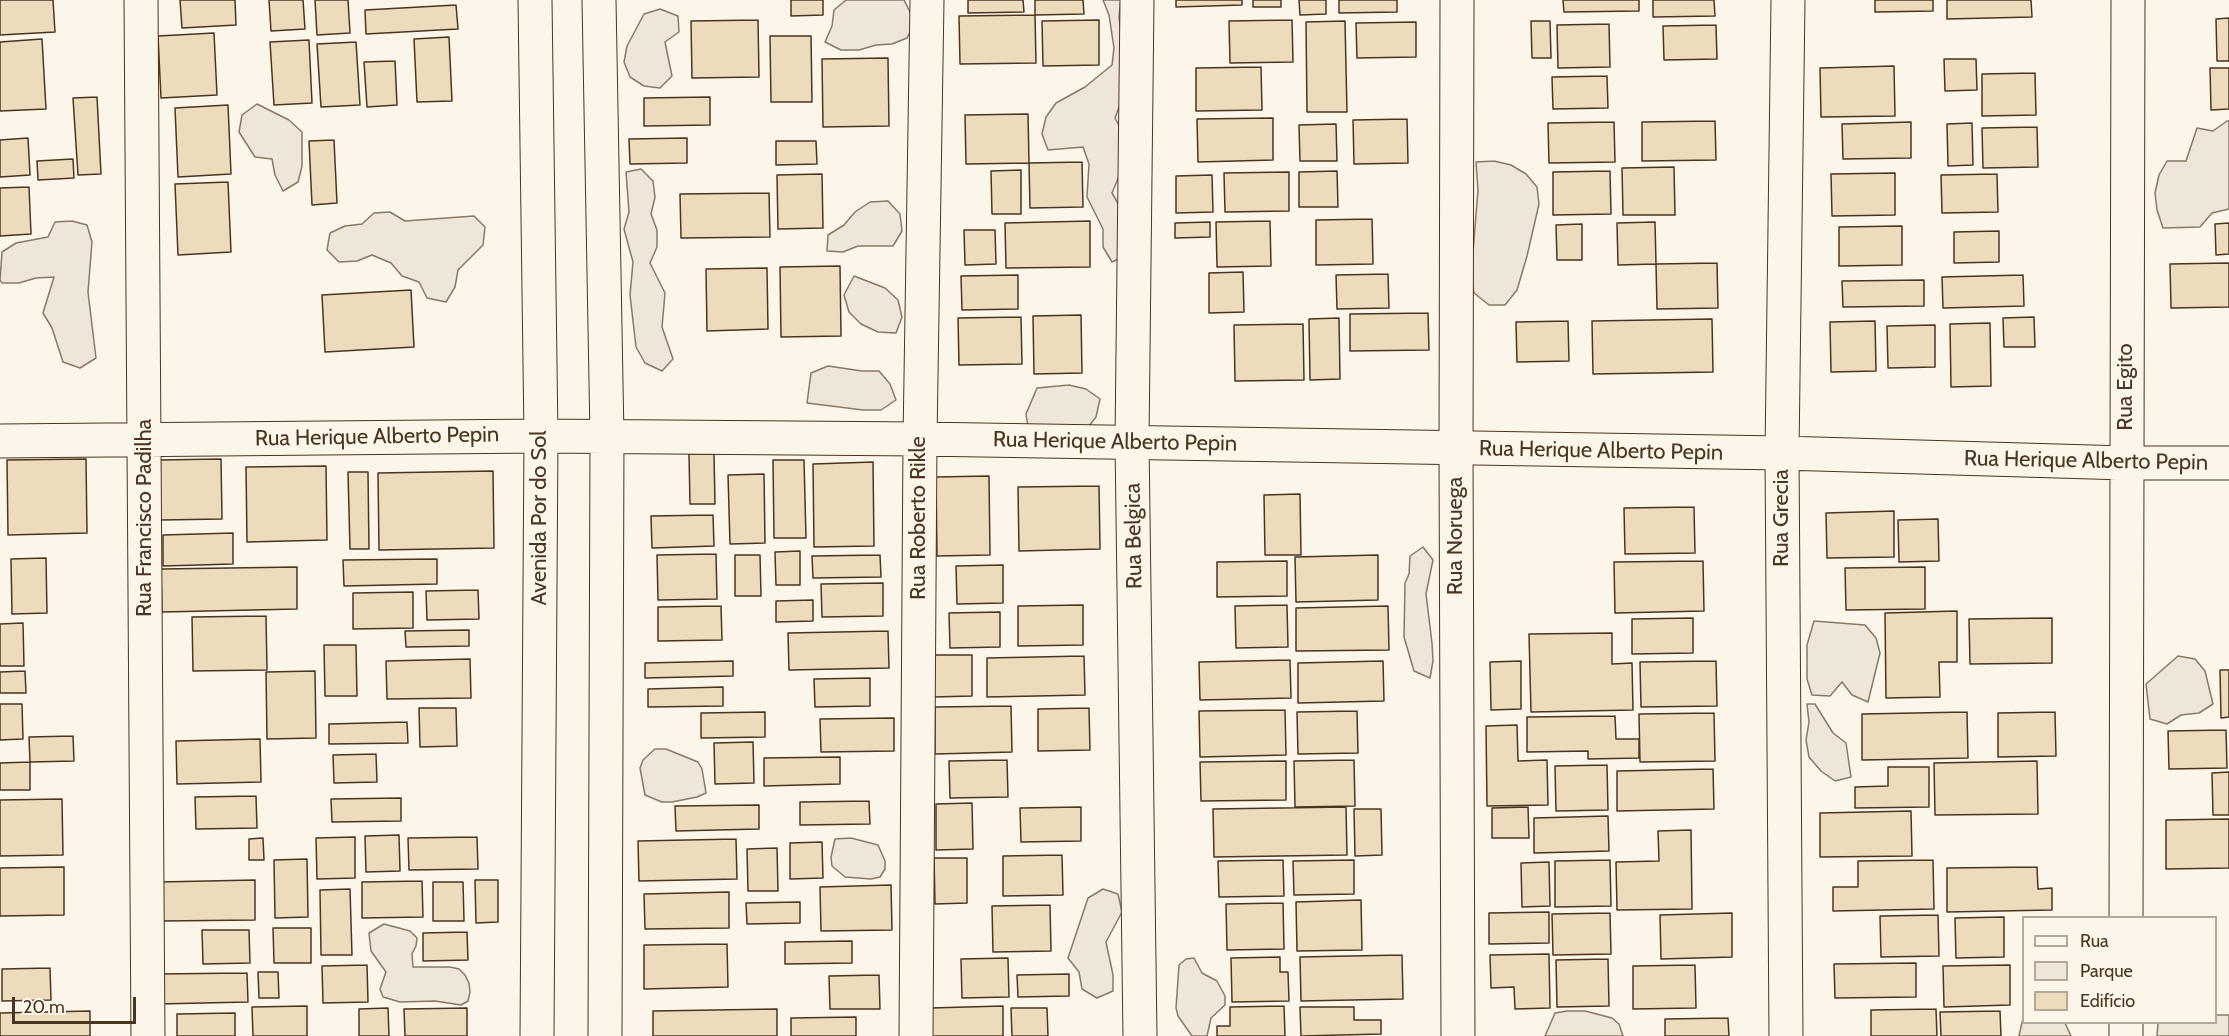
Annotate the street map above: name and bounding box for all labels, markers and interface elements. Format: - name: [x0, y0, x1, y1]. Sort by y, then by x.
- street label: Rua Egito: [2113, 343, 2139, 431]
- street label: Rua Francisco Padilha: [132, 419, 158, 617]
- street label: Rua Herique Alberto Pepin: [255, 422, 499, 452]
- street label: Rua Herique Alberto Pepin: [993, 427, 1237, 457]
- street label: Avenida Por do Sol: [527, 430, 553, 606]
- street label: Rua Roberto Rikle: [906, 436, 932, 600]
- street label: Rua Herique Alberto Pepin: [1479, 436, 1723, 466]
- street label: Rua Herique Alberto Pepin: [1964, 446, 2208, 476]
- street label: Rua Grecia: [1769, 469, 1795, 567]
- street label: Rua Noruega: [1443, 477, 1469, 595]
- street label: Rua Belgica: [1120, 483, 1148, 589]
- legend: [2022, 916, 2217, 1024]
- text: Rua: [2080, 930, 2109, 952]
- text: Parque: [2080, 960, 2133, 982]
- scale bar: [15, 985, 140, 1023]
- text: Edifício: [2080, 990, 2135, 1012]
- text: 20 m: [23, 996, 65, 1018]

